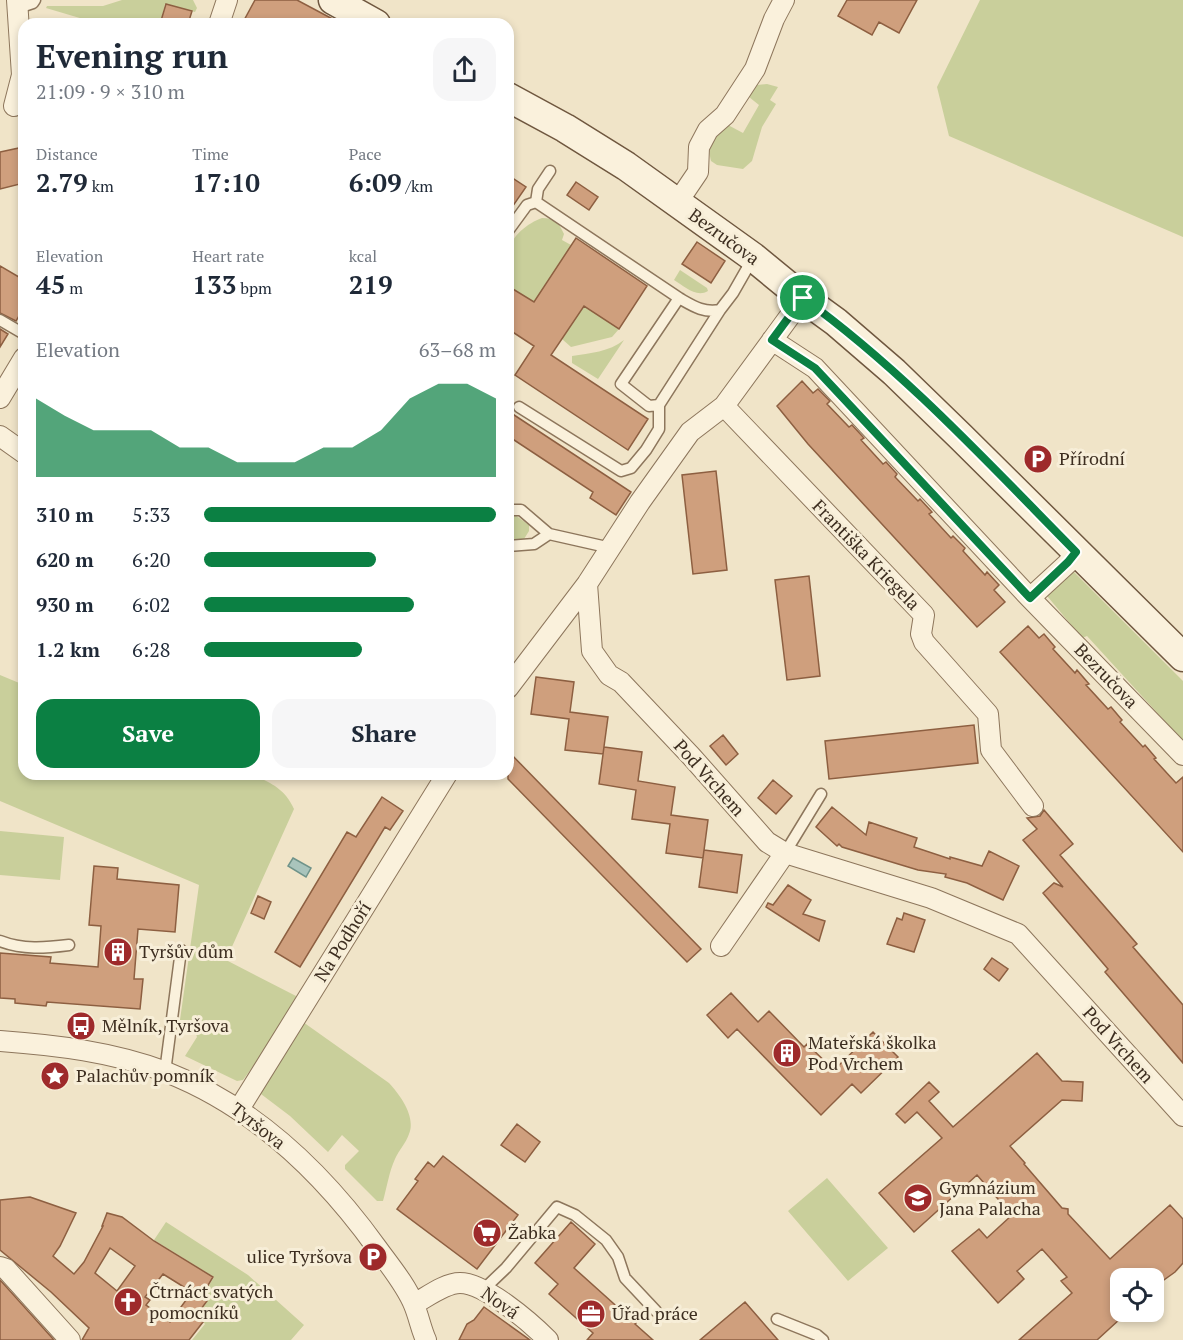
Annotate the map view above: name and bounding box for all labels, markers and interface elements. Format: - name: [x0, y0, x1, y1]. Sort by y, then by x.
- text: Evening run: [36, 34, 228, 77]
- button: share: [433, 38, 496, 101]
- text: 21:09 · 9 × 310 m: [36, 78, 185, 105]
- text: Distance: [36, 143, 98, 165]
- text: Time: [192, 143, 229, 165]
- text: Pace: [349, 143, 381, 165]
- text: 2.79: [36, 165, 88, 199]
- text: 17:10: [192, 165, 260, 199]
- text: 6:09: [349, 165, 402, 199]
- text: km: [88, 175, 114, 197]
- text: /km: [402, 175, 433, 197]
- street label: Bezručova: [684, 202, 765, 270]
- text: Elevation: [36, 245, 103, 267]
- text: Heart rate: [192, 245, 264, 267]
- text: kcal: [349, 245, 377, 267]
- text: 45: [36, 267, 65, 301]
- text: 133: [192, 267, 236, 301]
- text: 219: [349, 267, 393, 301]
- pin: [777, 272, 828, 323]
- text: m: [65, 277, 83, 299]
- text: bpm: [236, 277, 272, 299]
- icon: arrive: [786, 281, 819, 314]
- text: Elevation: [36, 336, 120, 363]
- text: 63–68 m: [419, 336, 496, 363]
- parking icon: Přírodní: [1022, 443, 1054, 475]
- place label: Přírodní: [1059, 446, 1126, 470]
- street label: Františka Kriegela: [808, 494, 926, 615]
- text: 310 m: [36, 501, 94, 528]
- text: 5:33: [132, 501, 171, 528]
- text: 620 m: [36, 546, 94, 573]
- text: 6:20: [132, 546, 171, 573]
- text: 930 m: [36, 591, 94, 618]
- text: 6:02: [132, 591, 171, 618]
- text: 1.2 km: [36, 636, 100, 663]
- text: 6:28: [132, 636, 171, 663]
- street label: Bezručova: [1070, 638, 1144, 713]
- button: Save: [36, 699, 260, 768]
- button: Share: [272, 699, 496, 768]
- street label: Pod Vrchem: [669, 734, 751, 821]
- street label: Na Podhoří: [308, 897, 376, 986]
- building icon: Tyršův dům: [102, 936, 134, 968]
- place label: Tyršův dům: [139, 939, 234, 963]
- street label: Pod Vrchem: [1078, 1001, 1160, 1088]
- bus stop icon: Mělník, Tyršova: [65, 1010, 97, 1042]
- place label: Mělník, Tyršova: [102, 1013, 229, 1037]
- place label: Mateřská školka Pod Vrchem: [808, 1030, 937, 1075]
- building icon: Mateřská školka Pod Vrchem: [771, 1037, 803, 1069]
- place icon: Palachův pomník: [39, 1060, 71, 1092]
- place label: Palachův pomník: [76, 1063, 215, 1087]
- street label: Tyršova: [226, 1096, 291, 1154]
- place label: Gymnázium Jana Palacha: [939, 1175, 1041, 1220]
- school or university icon: Gymnázium Jana Palacha: [902, 1182, 934, 1214]
- supermarket icon: Žabka: [471, 1217, 503, 1249]
- place label: Žabka: [508, 1220, 556, 1244]
- parking icon: ulice Tyršova: [357, 1241, 389, 1273]
- place label: ulice Tyršova: [247, 1244, 352, 1268]
- map controls: [1110, 1268, 1164, 1322]
- button: locate: [1110, 1268, 1164, 1322]
- place label: Čtrnáct svatých pomocníků: [149, 1279, 274, 1324]
- street label: Nová: [477, 1281, 524, 1324]
- church icon: Čtrnáct svatých pomocníků: [112, 1286, 144, 1318]
- office icon: Úřad práce: [575, 1298, 607, 1330]
- place label: Úřad práce: [612, 1301, 698, 1325]

